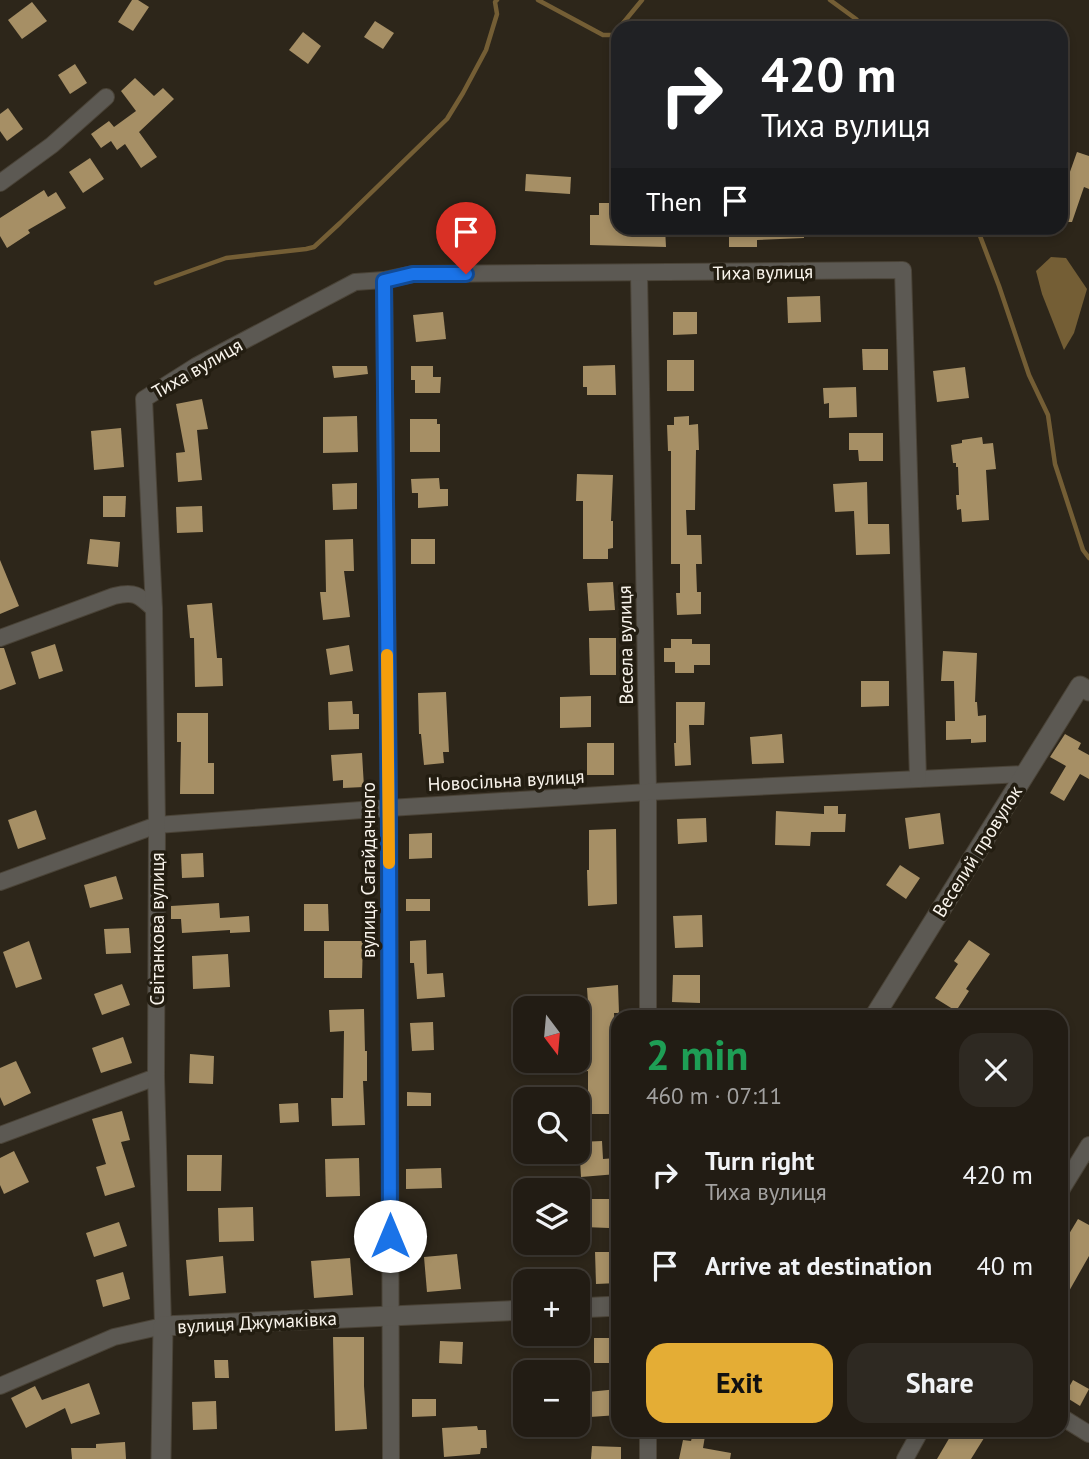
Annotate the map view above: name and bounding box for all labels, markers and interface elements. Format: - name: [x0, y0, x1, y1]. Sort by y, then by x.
- text: 420 m: [761, 42, 896, 106]
- icon: right: [646, 49, 737, 140]
- text: Тиха вулиця: [761, 104, 930, 146]
- icon: arrive: [716, 182, 754, 220]
- text: Then: [646, 185, 702, 218]
- pin: [436, 202, 496, 274]
- icon: arrive: [447, 213, 485, 251]
- street label: Тиха вулиця: [713, 259, 813, 285]
- street label: Тиха вулиця: [147, 332, 247, 404]
- street label: Весела вулиця: [612, 585, 638, 705]
- street label: Новосільна вулиця: [427, 764, 585, 796]
- street label: Веселий провулок: [927, 781, 1027, 921]
- street label: вулиця Сагайдачного: [356, 782, 380, 958]
- street label: Світанкова вулиця: [145, 852, 169, 1006]
- north arrow: [513, 996, 590, 1073]
- map controls: [513, 996, 590, 1437]
- text: 2 min: [646, 1027, 748, 1082]
- button: close: [959, 1033, 1033, 1107]
- text: 460 m · 07:11: [646, 1081, 782, 1110]
- button: search: [513, 1087, 590, 1164]
- text: Turn right: [705, 1144, 814, 1177]
- icon: right: [646, 1156, 684, 1194]
- text: 420 m: [962, 1158, 1033, 1191]
- text: Тиха вулиця: [705, 1177, 827, 1206]
- button: layers: [513, 1178, 590, 1255]
- position arrow: [353, 1199, 427, 1273]
- icon: arrive: [646, 1247, 684, 1285]
- text: Arrive at destination: [705, 1249, 932, 1282]
- text: 40 m: [977, 1249, 1033, 1282]
- button: +: [513, 1269, 590, 1346]
- street label: вулиця Джумаківка: [177, 1306, 337, 1338]
- button: Exit: [646, 1343, 833, 1423]
- button: Share: [847, 1343, 1033, 1423]
- button: −: [513, 1360, 590, 1437]

